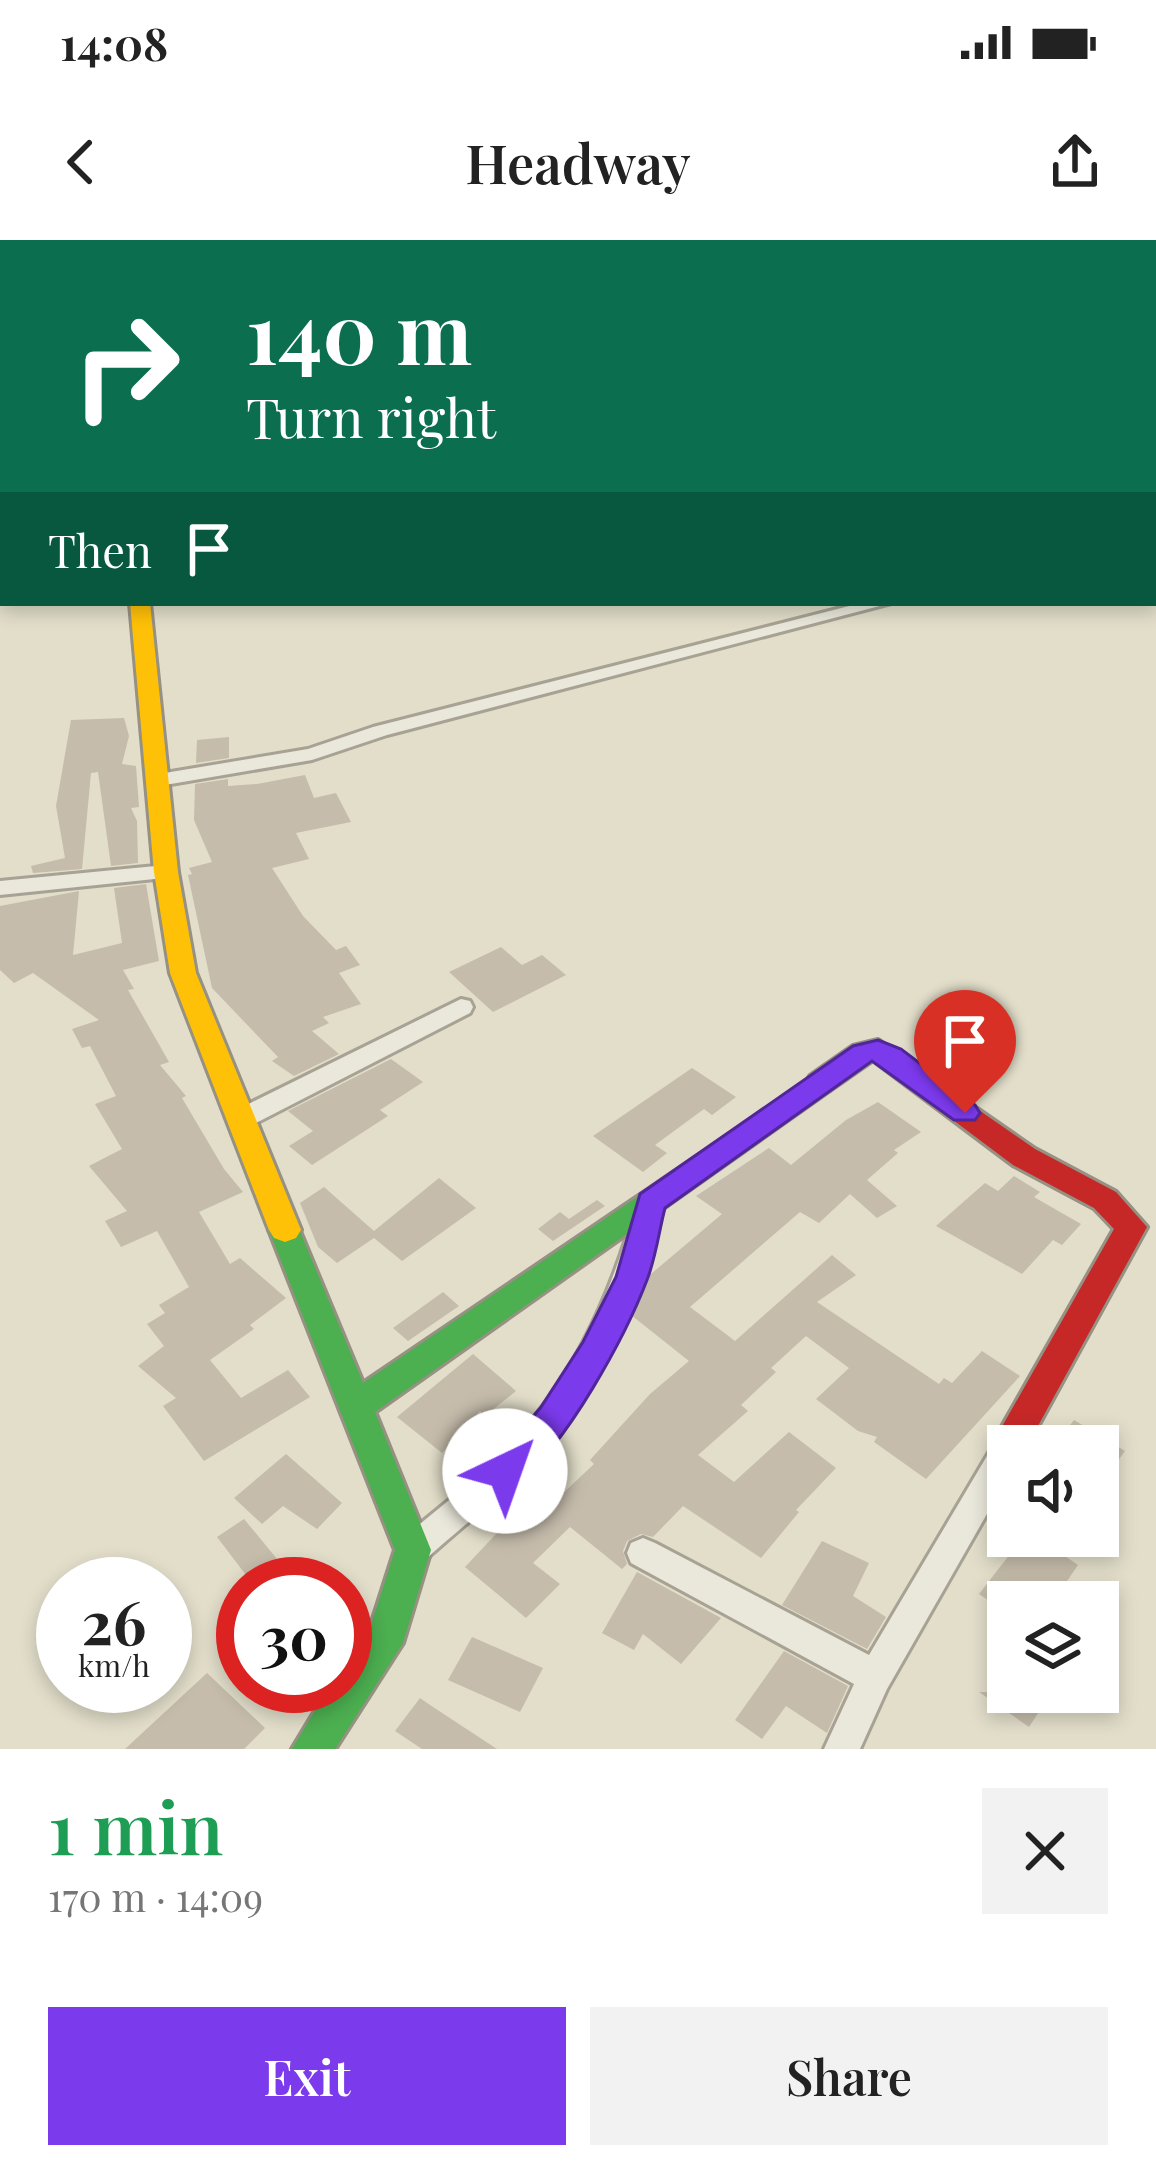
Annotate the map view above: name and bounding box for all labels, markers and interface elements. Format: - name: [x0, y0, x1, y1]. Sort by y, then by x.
- text: 14:08: [60, 12, 168, 72]
- text: Headway: [466, 126, 690, 198]
- icon: back: [48, 129, 114, 195]
- icon: share: [1042, 129, 1108, 195]
- text: 140 m: [246, 274, 472, 386]
- icon: right: [48, 288, 204, 444]
- text: Turn right: [246, 381, 496, 453]
- icon: arrive: [176, 516, 242, 582]
- text: Then: [48, 519, 152, 579]
- pin: [914, 990, 1016, 1113]
- icon: arrive: [932, 1008, 998, 1074]
- position arrow: [442, 1408, 568, 1534]
- map controls: [987, 1425, 1119, 1713]
- button: sound: [987, 1425, 1119, 1557]
- speed limit sign: 30: [216, 1557, 372, 1713]
- text: 26: [81, 1580, 147, 1660]
- button: layers: [987, 1581, 1119, 1713]
- text: km/h: [78, 1645, 150, 1685]
- text: 1 min: [48, 1777, 223, 1873]
- button: close: [982, 1788, 1108, 1914]
- text: 170 m · 14:09: [48, 1870, 263, 1922]
- button: Exit: [48, 2007, 566, 2145]
- button: Share: [590, 2007, 1108, 2145]

